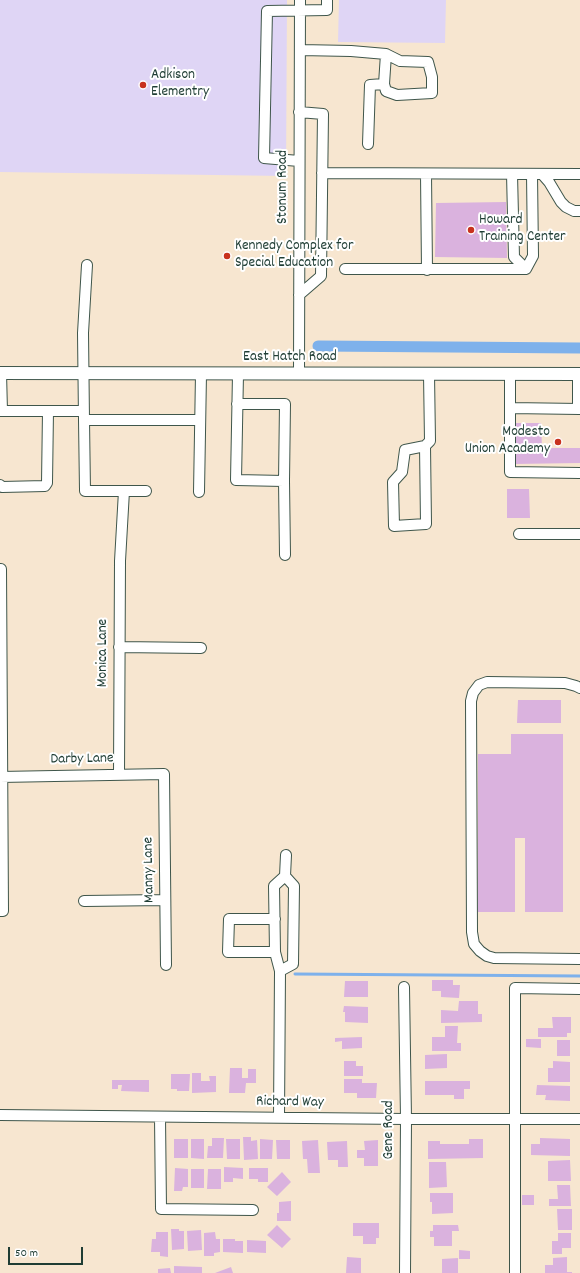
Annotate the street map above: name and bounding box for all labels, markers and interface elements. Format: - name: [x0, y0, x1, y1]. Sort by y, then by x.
- place label: Adkison Elementry: [151, 67, 209, 102]
- marker: Adkison Elementry: [138, 80, 148, 90]
- street label: Stonum Road: [275, 150, 293, 224]
- place label: Howard Training Center: [479, 212, 566, 247]
- marker: Howard Training Center: [466, 225, 476, 235]
- place label: Kennedy Complex for Special Education: [235, 238, 354, 273]
- marker: Kennedy Complex for Special Education: [222, 251, 232, 261]
- street label: East Hatch Road: [243, 349, 337, 367]
- place label: Modesto Union Academy: [465, 424, 550, 459]
- marker: Modesto Union Academy: [553, 437, 563, 447]
- street label: Monica Lane: [95, 619, 113, 687]
- street label: Darby Lane: [50, 750, 114, 770]
- street label: Manny Lane: [140, 837, 160, 903]
- street label: Richard Way: [256, 1093, 324, 1113]
- street label: Gene Road: [381, 1100, 399, 1160]
- scale bar: [10, 1239, 85, 1265]
- text: 50 m: [15, 1245, 38, 1262]

